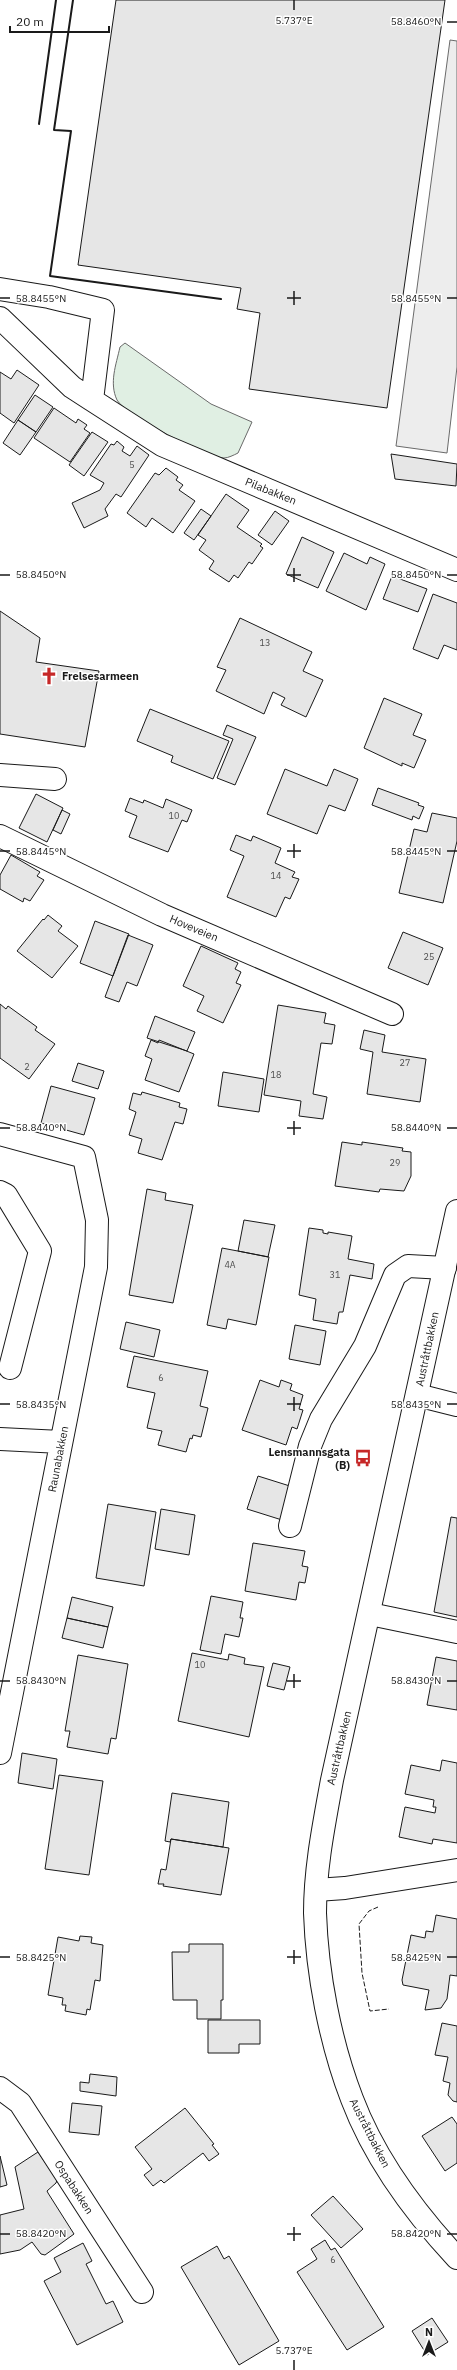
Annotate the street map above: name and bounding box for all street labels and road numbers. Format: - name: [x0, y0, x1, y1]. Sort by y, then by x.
- street label: Pilabakken: [243, 474, 299, 508]
- street label: Hoveveien: [168, 911, 220, 945]
- street label: Austråttbakken: [412, 1310, 442, 1388]
- street label: Raunabakken: [45, 1425, 71, 1493]
- street label: Austråttbakken: [324, 1709, 354, 1787]
- street label: Austråttbakken: [347, 2096, 393, 2170]
- street label: Ospabakken: [51, 2157, 97, 2217]

